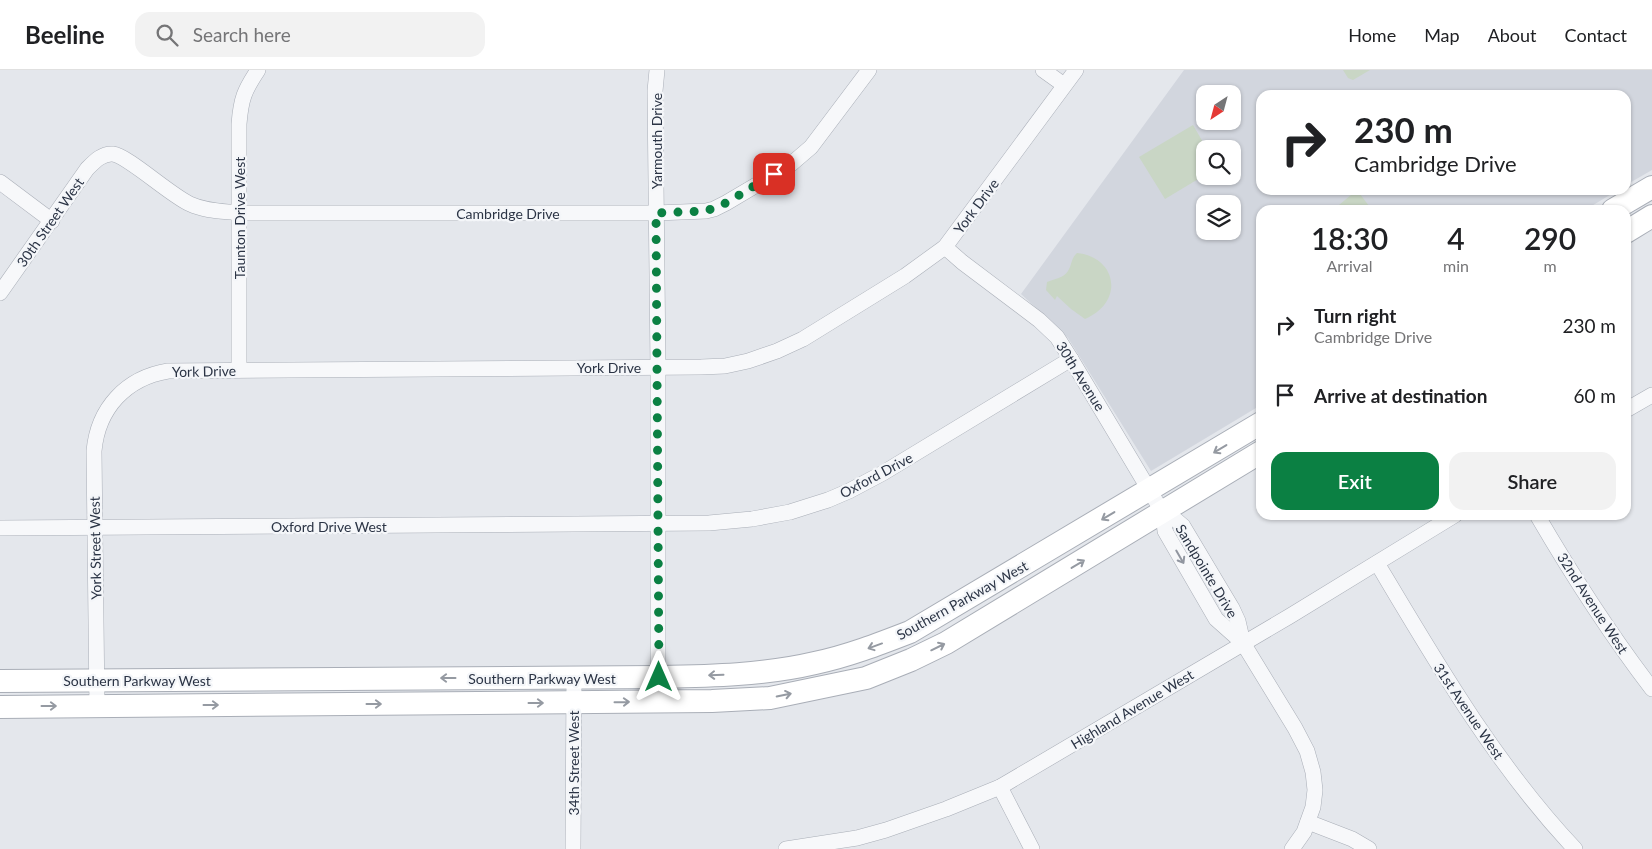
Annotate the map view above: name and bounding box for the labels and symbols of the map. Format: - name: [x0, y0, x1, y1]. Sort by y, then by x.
- north arrow: [1196, 85, 1241, 130]
- street label: Yarmouth Drive: [648, 93, 665, 189]
- pin: [753, 153, 795, 195]
- street label: Taunton Drive West: [231, 157, 248, 279]
- street label: 30th Street West: [13, 174, 87, 270]
- street label: York Drive: [950, 175, 1002, 237]
- street label: Cambridge Drive: [456, 205, 560, 222]
- street label: 30th Avenue: [1053, 338, 1109, 414]
- street label: York Drive: [577, 359, 641, 376]
- street label: York Drive: [172, 362, 236, 380]
- one-way arrow: [1213, 444, 1227, 454]
- street label: Oxford Drive: [837, 449, 915, 501]
- street label: York Street West: [86, 496, 104, 600]
- one-way arrow: [1101, 511, 1115, 521]
- street label: Oxford Drive West: [271, 518, 387, 535]
- street label: Sandpointe Drive: [1172, 521, 1242, 621]
- street label: 32nd Avenue West: [1554, 549, 1632, 657]
- one-way arrow: [1175, 550, 1185, 564]
- street label: Southern Parkway West: [893, 557, 1031, 643]
- one-way arrow: [1070, 558, 1084, 568]
- one-way arrow: [867, 642, 883, 651]
- one-way arrow: [930, 642, 945, 651]
- position arrow: [632, 650, 684, 702]
- street label: 31st Avenue West: [1431, 660, 1507, 762]
- street label: Highland Avenue West: [1068, 666, 1196, 752]
- street label: Southern Parkway West: [468, 670, 616, 687]
- one-way arrow: [708, 671, 724, 680]
- street label: Southern Parkway West: [63, 672, 211, 689]
- one-way arrow: [440, 673, 456, 683]
- one-way arrow: [775, 690, 791, 699]
- one-way arrow: [614, 697, 630, 707]
- one-way arrow: [528, 698, 544, 708]
- one-way arrow: [365, 699, 381, 709]
- one-way arrow: [202, 700, 219, 710]
- one-way arrow: [40, 701, 56, 711]
- street label: 34th Street West: [565, 710, 582, 816]

